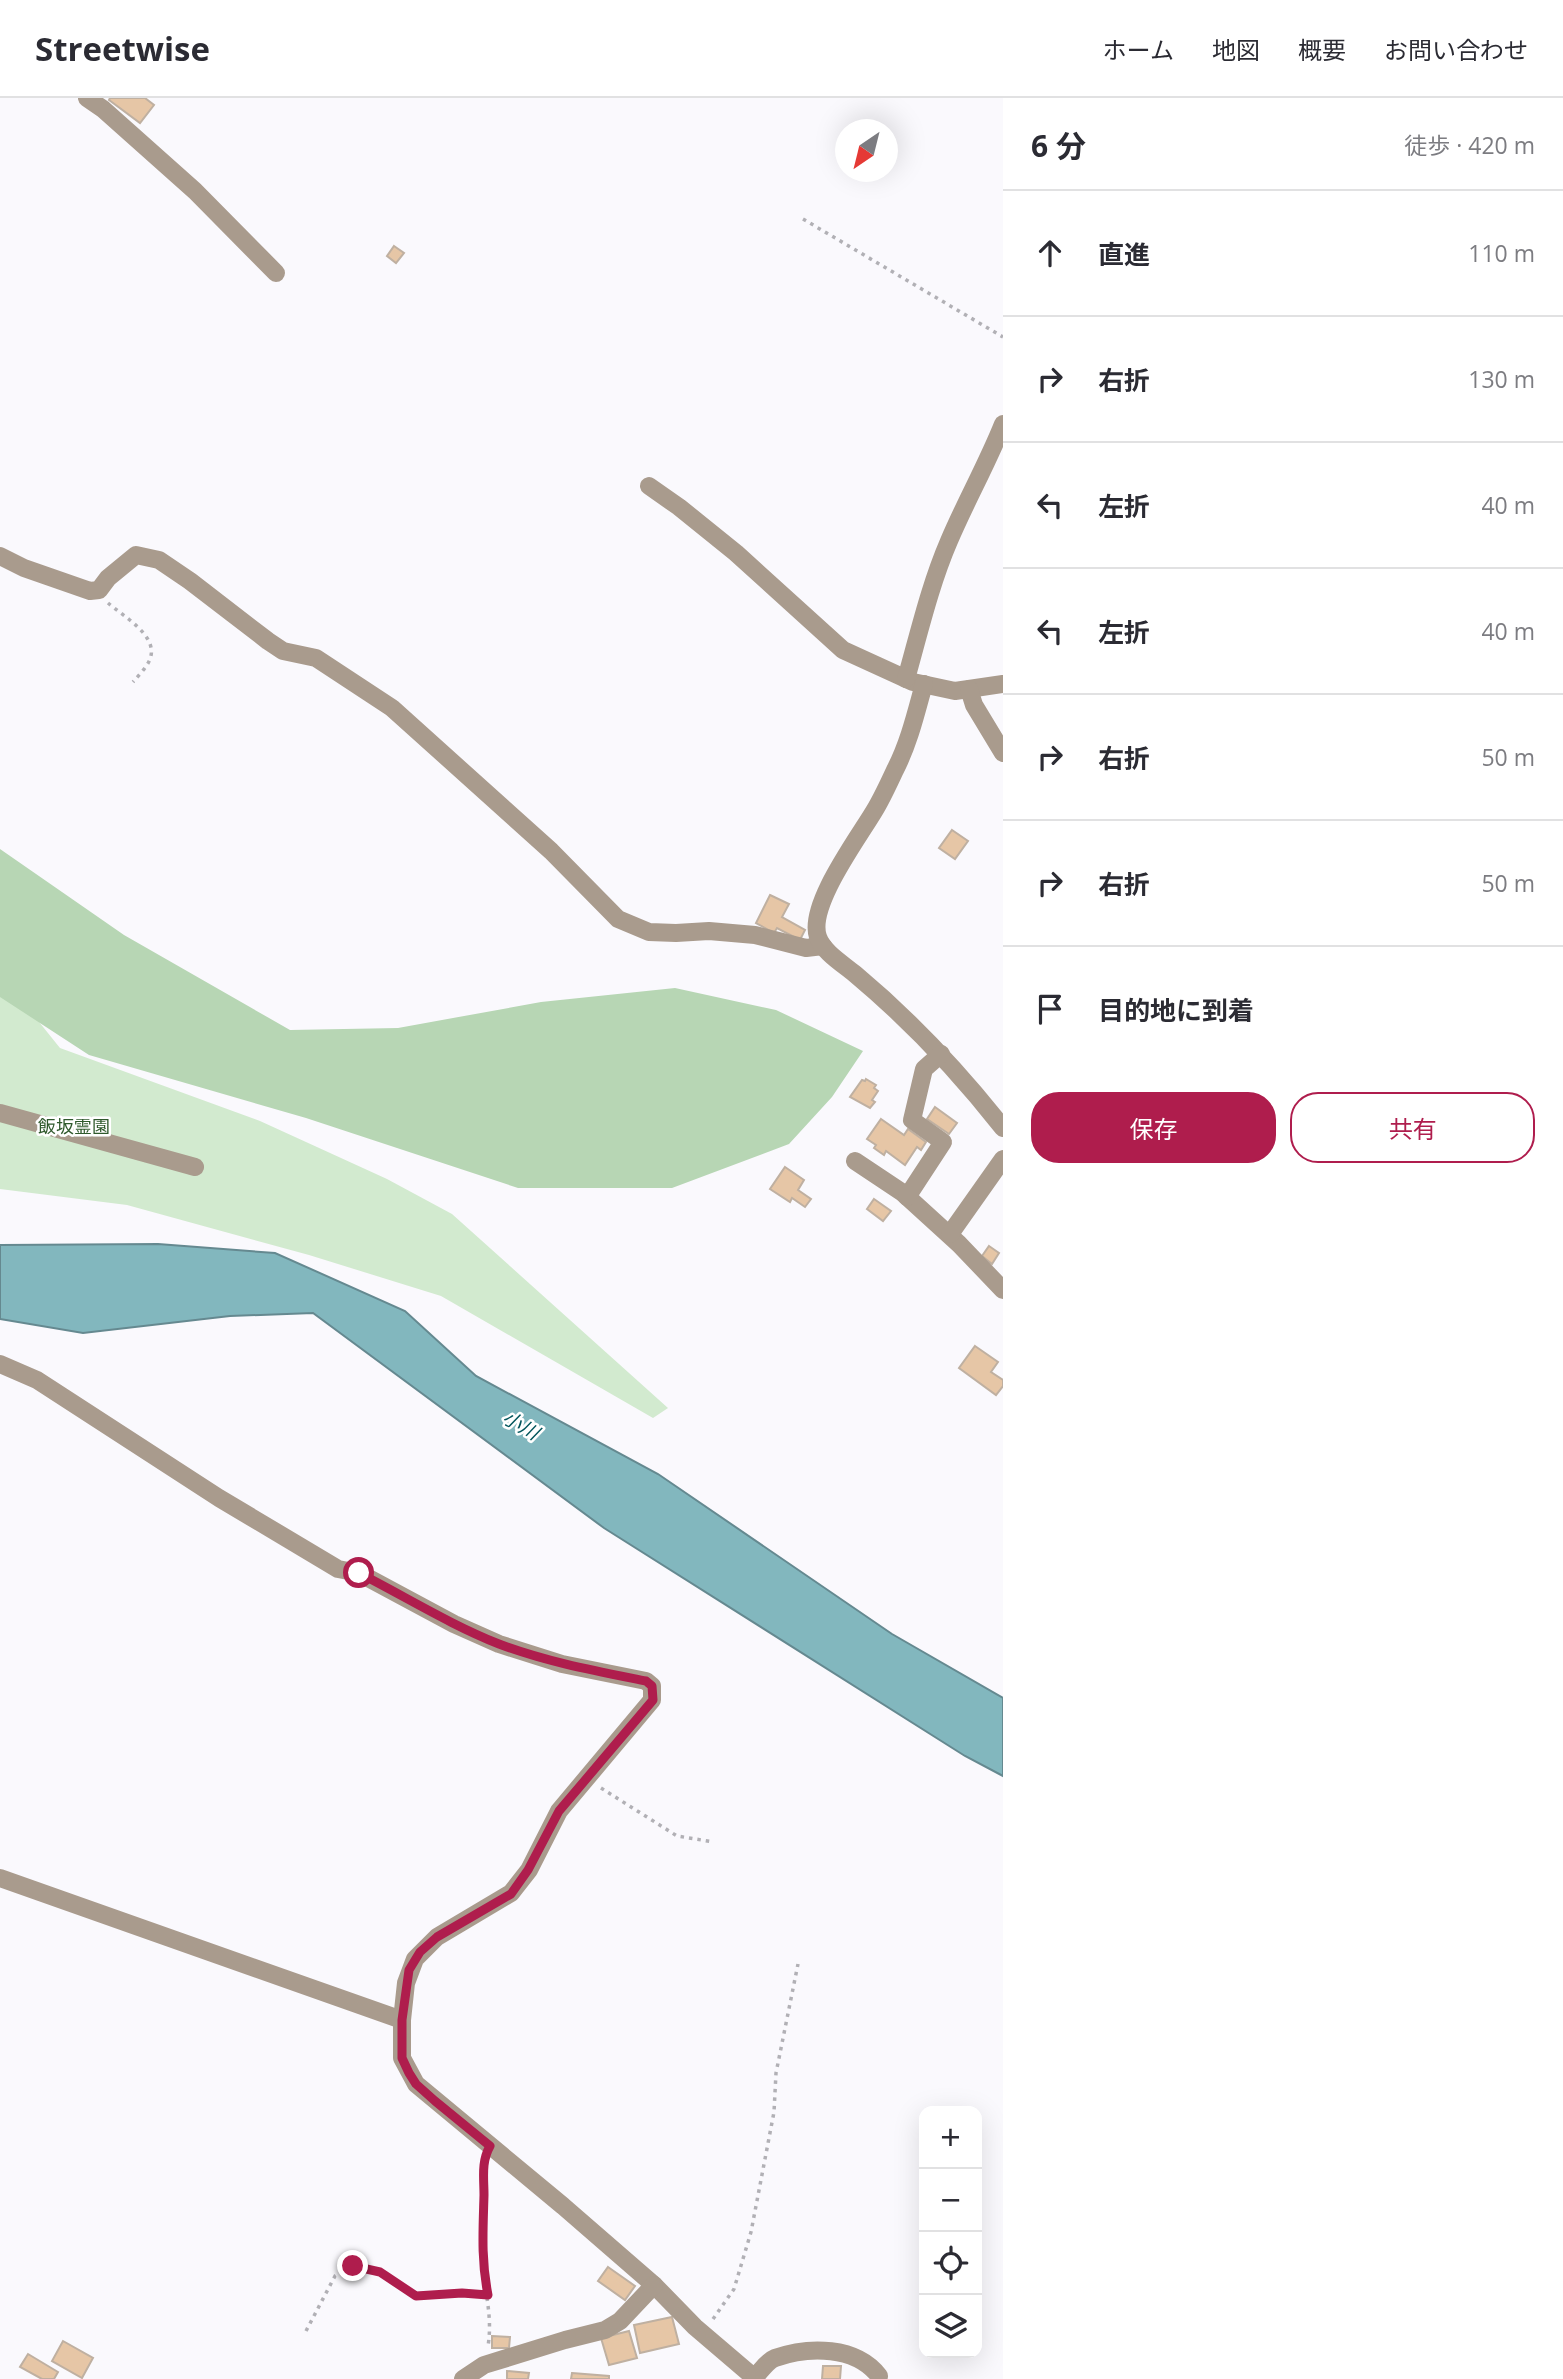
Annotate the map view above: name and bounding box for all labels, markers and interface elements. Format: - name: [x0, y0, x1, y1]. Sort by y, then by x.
- text: Streetwise: [35, 26, 210, 71]
- text: ホーム: [1103, 33, 1174, 66]
- text: 地図: [1212, 33, 1260, 66]
- text: 概要: [1298, 33, 1346, 66]
- text: お問い合わせ: [1384, 33, 1528, 66]
- north arrow: [835, 119, 898, 182]
- text: 6 分: [1031, 125, 1086, 166]
- text: 徒歩 · 420 m: [1404, 129, 1535, 161]
- icon: ahead: [1031, 234, 1069, 272]
- text: 直進: [1098, 236, 1150, 272]
- text: 110 m: [1468, 237, 1535, 269]
- icon: right: [1031, 360, 1069, 398]
- text: 右折: [1098, 362, 1150, 398]
- text: 130 m: [1468, 363, 1535, 395]
- icon: left: [1031, 486, 1069, 524]
- text: 左折: [1098, 488, 1150, 524]
- text: 40 m: [1481, 489, 1535, 521]
- icon: left: [1031, 612, 1069, 650]
- text: 左折: [1098, 614, 1150, 650]
- text: 40 m: [1481, 615, 1535, 647]
- icon: right: [1031, 738, 1069, 776]
- text: 右折: [1098, 740, 1150, 776]
- text: 50 m: [1481, 741, 1535, 773]
- icon: right: [1031, 864, 1069, 902]
- text: 右折: [1098, 866, 1150, 902]
- text: 50 m: [1481, 867, 1535, 899]
- icon: arrive: [1031, 990, 1069, 1028]
- text: 目的地に到着: [1098, 992, 1254, 1028]
- button: 保存: [1031, 1092, 1276, 1163]
- button: 共有: [1290, 1092, 1535, 1163]
- park label: 飯坂霊園: [38, 1114, 110, 1138]
- water label: 小川: [498, 1404, 546, 1447]
- route start: [343, 1557, 374, 1588]
- map controls: [919, 2106, 982, 2358]
- button: +: [919, 2106, 982, 2169]
- button: −: [919, 2169, 982, 2232]
- button: locate: [919, 2232, 982, 2295]
- route end: [337, 2250, 368, 2281]
- button: layers: [919, 2295, 982, 2358]

